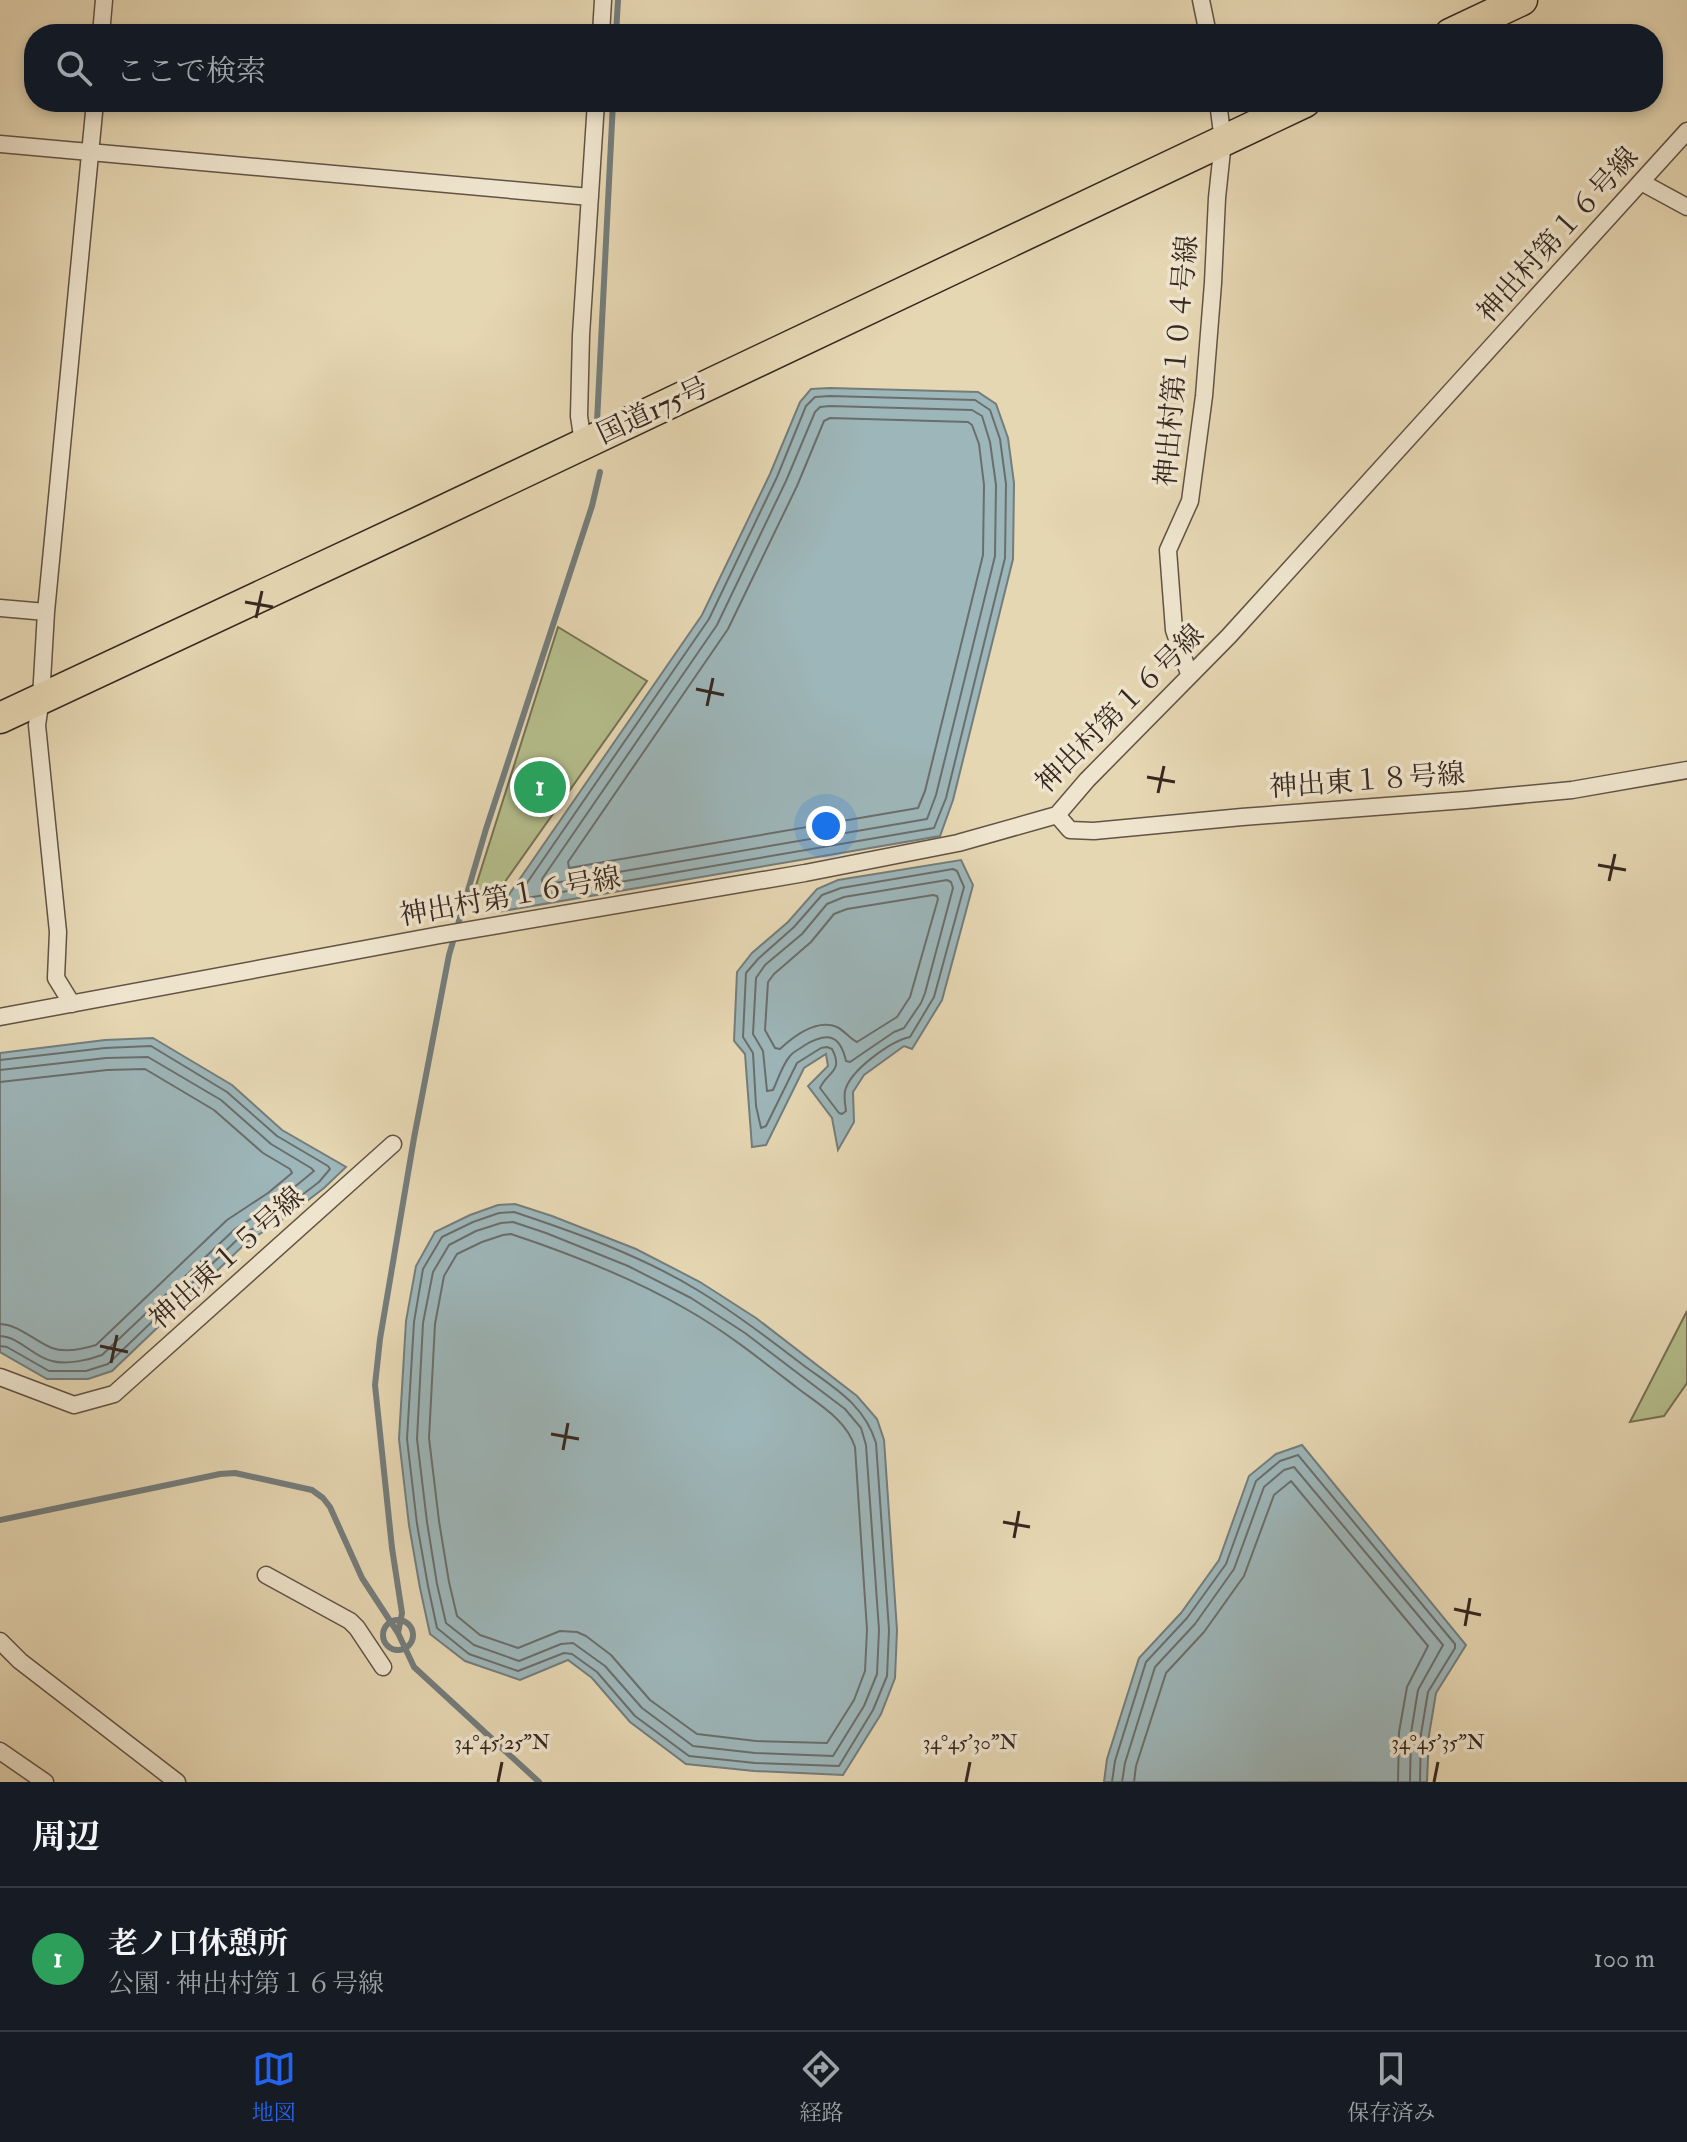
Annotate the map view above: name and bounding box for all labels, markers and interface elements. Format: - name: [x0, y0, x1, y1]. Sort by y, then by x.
- search box: [24, 24, 1663, 112]
- icon: search: [52, 46, 96, 90]
- text: ここで検索: [116, 53, 266, 90]
- street label: 神出村第１６号線: [1470, 140, 1646, 330]
- street label: 神出村第１０４号線: [1149, 234, 1205, 488]
- street label: 国道175号: [592, 370, 714, 452]
- street label: 神出村第１６号線: [1028, 617, 1212, 801]
- pin: 1: [514, 757, 566, 817]
- street label: 神出東１８号線: [1268, 757, 1466, 805]
- your location: [806, 806, 846, 846]
- street label: 神出村第１６号線: [397, 860, 623, 934]
- street label: 神出東１５号線: [142, 1179, 312, 1337]
- text: 34°45'25"N: [454, 1730, 550, 1755]
- text: 34°45'30"N: [923, 1730, 1017, 1755]
- text: 34°45'35"N: [1391, 1730, 1485, 1755]
- text: 周辺: [32, 1816, 100, 1859]
- text: 老ノ口休憩所: [108, 1925, 288, 1962]
- text: 1: [53, 1943, 63, 1975]
- text: 100 m: [1594, 1943, 1655, 1975]
- text: 公園 · 神出村第１６号線: [108, 1968, 384, 2000]
- tab: 地図: [252, 2047, 296, 2127]
- tab: 経路: [799, 2047, 843, 2127]
- tab: 保存済み: [1347, 2047, 1435, 2127]

